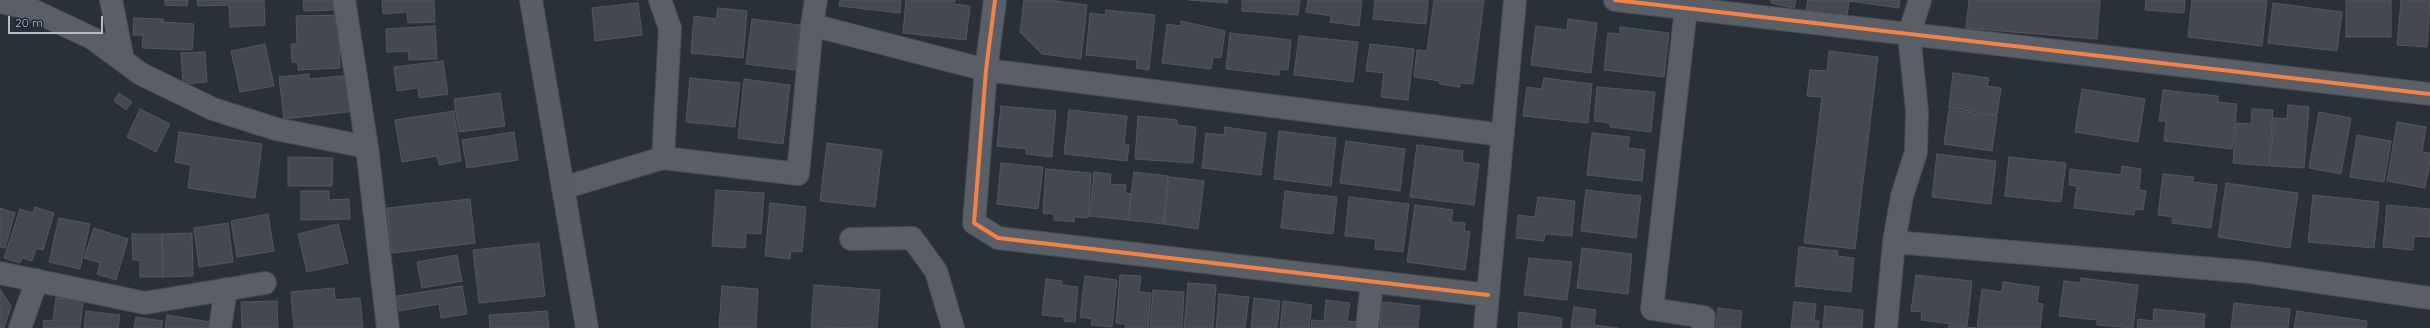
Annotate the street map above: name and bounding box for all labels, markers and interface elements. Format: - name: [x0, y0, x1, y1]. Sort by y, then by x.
- scale bar: [10, 8, 105, 34]
- text: 20 m: [15, 15, 43, 30]

